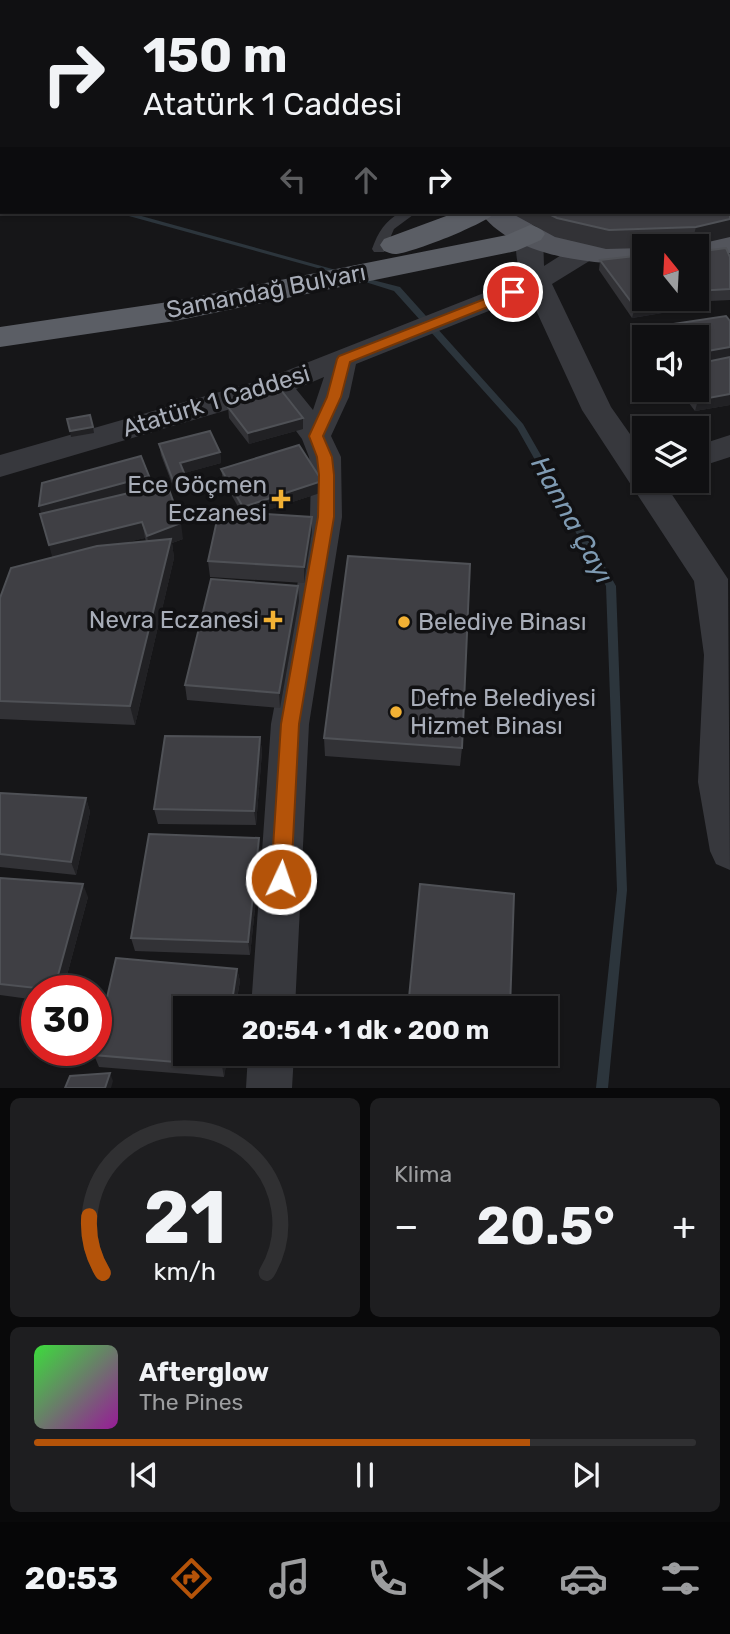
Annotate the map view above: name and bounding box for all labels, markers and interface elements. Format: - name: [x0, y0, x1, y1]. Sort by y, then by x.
- text: 150 m: [143, 26, 288, 84]
- icon: right: [28, 28, 119, 119]
- text: Atatürk 1 Caddesi: [143, 85, 402, 123]
- icon: left: [274, 161, 312, 199]
- icon: ahead: [347, 161, 385, 199]
- icon: right: [420, 161, 458, 199]
- north arrow: [632, 234, 709, 312]
- map controls: [632, 234, 709, 493]
- street label: Samandağ Bulvarı: [164, 258, 368, 324]
- pin: [483, 262, 543, 322]
- icon: arrive: [494, 273, 532, 311]
- button: sound: [632, 325, 709, 402]
- street label: Atatürk 1 Caddesi: [119, 359, 313, 443]
- button: layers: [632, 416, 709, 493]
- water label: Hanna Çayı: [524, 451, 620, 589]
- place label: Ece Göçmen Eczanesi: [127, 471, 267, 527]
- marker: Ece Göçmen Eczanesi: [273, 491, 289, 507]
- place label: Nevra Eczanesi: [89, 606, 259, 634]
- place label: Belediye Binası: [418, 608, 587, 636]
- marker: Nevra Eczanesi: [265, 612, 281, 628]
- marker: Belediye Binası: [396, 614, 412, 630]
- place label: Defne Belediyesi Hizmet Binası: [410, 684, 596, 740]
- marker: Defne Belediyesi Hizmet Binası: [388, 704, 404, 720]
- position arrow: [244, 842, 318, 916]
- speed limit sign: 30: [21, 975, 112, 1066]
- text: 20:54 · 1 dk · 200 m: [242, 1015, 489, 1046]
- text: Klima: [394, 1160, 452, 1188]
- text: 21: [143, 1176, 227, 1262]
- text: 20.5°: [476, 1195, 615, 1257]
- text: −: [394, 1203, 419, 1249]
- text: +: [672, 1203, 696, 1249]
- text: km/h: [154, 1257, 216, 1286]
- text: Afterglow: [139, 1357, 269, 1388]
- text: The Pines: [139, 1388, 243, 1416]
- icon: previous: [125, 1456, 163, 1494]
- icon: pause: [346, 1456, 384, 1494]
- icon: next: [567, 1456, 605, 1494]
- icon: directions: [167, 1554, 216, 1603]
- icon: music: [265, 1554, 314, 1603]
- icon: phone: [363, 1554, 412, 1603]
- icon: climate: [461, 1554, 510, 1603]
- icon: car: [559, 1554, 608, 1603]
- icon: filters: [656, 1554, 705, 1603]
- text: 20:53: [24, 1559, 118, 1597]

